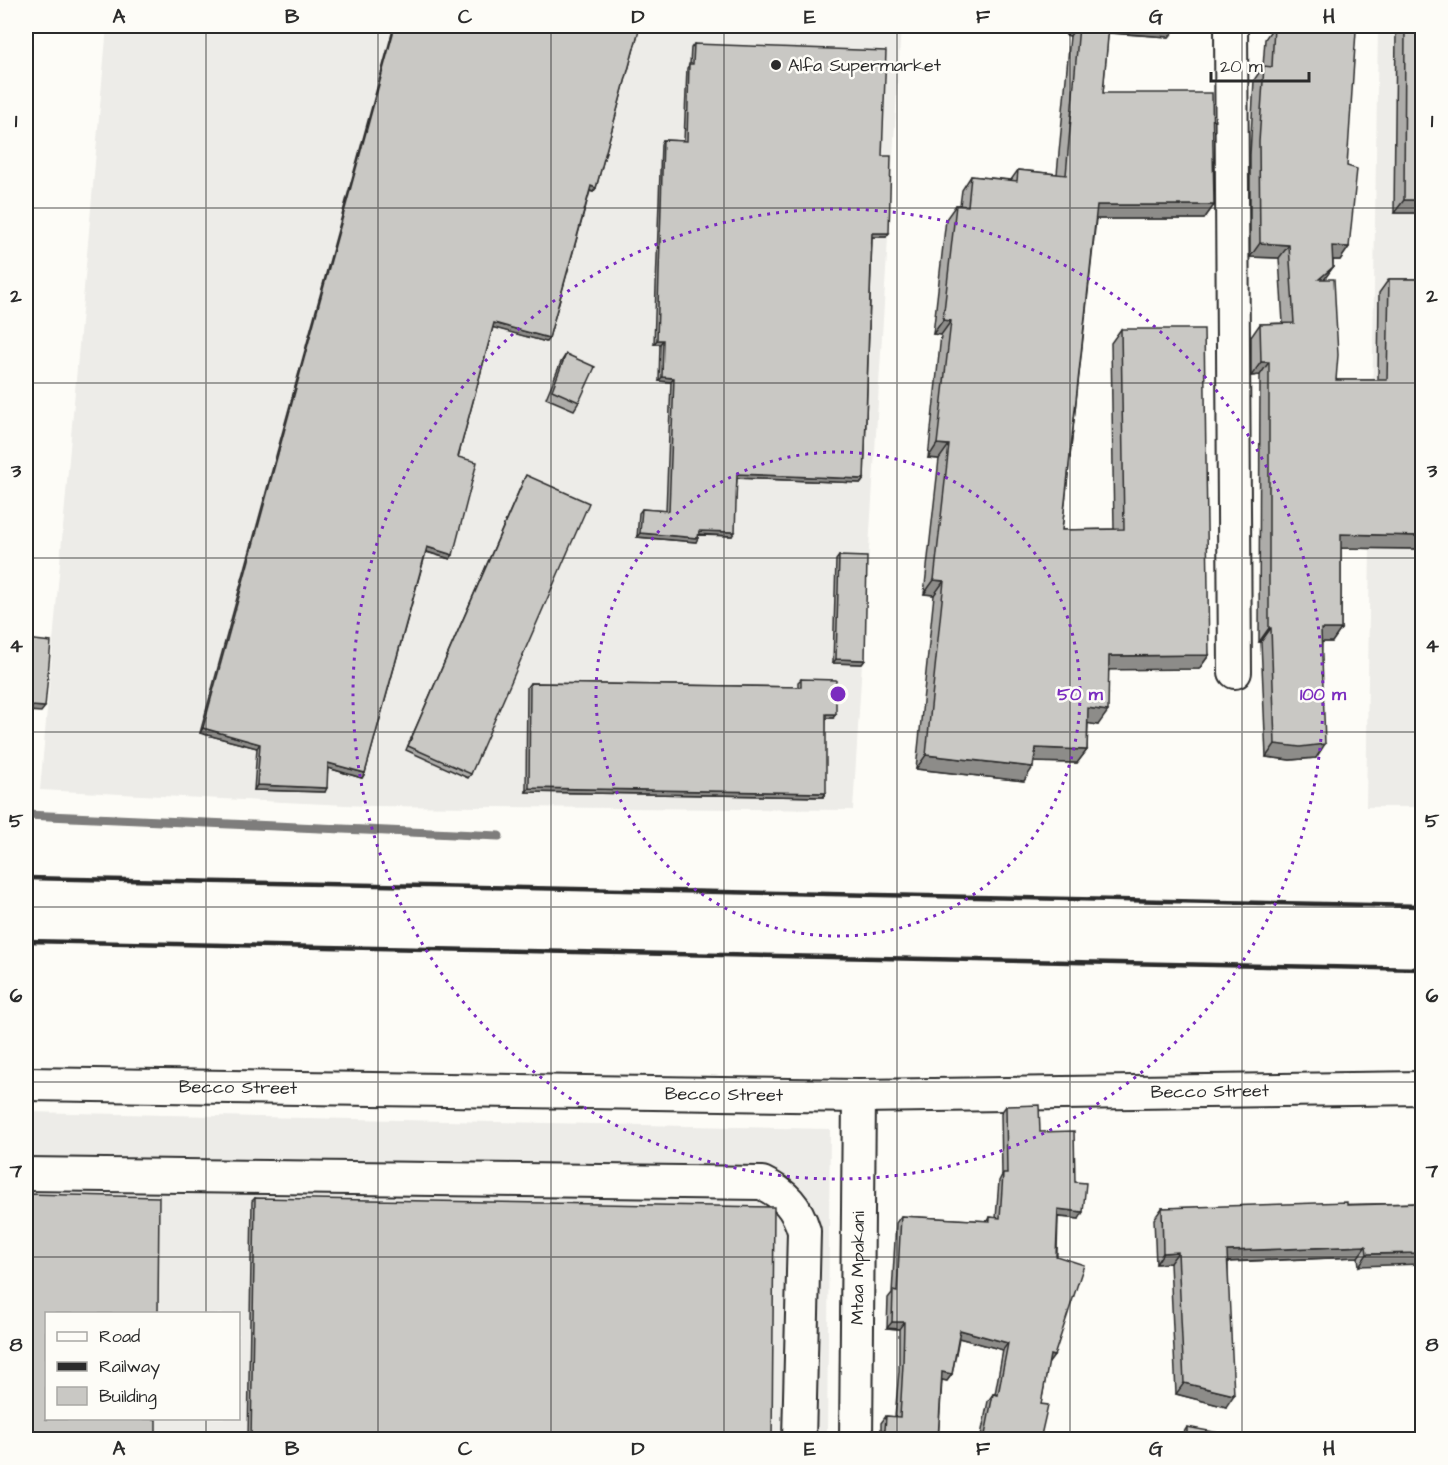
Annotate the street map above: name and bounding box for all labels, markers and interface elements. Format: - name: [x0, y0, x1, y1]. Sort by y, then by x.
- text: A: [113, 3, 126, 31]
- text: B: [285, 3, 300, 31]
- text: C: [458, 3, 473, 31]
- text: D: [632, 3, 645, 31]
- text: E: [804, 3, 816, 31]
- text: F: [976, 3, 991, 31]
- text: G: [1149, 3, 1163, 31]
- text: H: [1323, 3, 1335, 31]
- scale bar: [1211, 45, 1308, 83]
- place label: Alfa Supermarket: [788, 53, 942, 78]
- text: 20 m: [1220, 54, 1263, 79]
- marker: Alfa Supermarket: [769, 58, 783, 72]
- text: 1: [15, 107, 18, 135]
- text: 1: [1431, 107, 1434, 135]
- text: 2: [9, 282, 22, 310]
- text: 2: [1425, 282, 1438, 310]
- text: 3: [10, 457, 22, 485]
- text: 3: [1426, 457, 1438, 485]
- text: 4: [9, 632, 23, 660]
- text: 4: [1425, 632, 1439, 660]
- text: 50 m: [1057, 682, 1104, 707]
- text: 100 m: [1300, 682, 1347, 707]
- centre of rings: [828, 684, 848, 704]
- text: 5: [9, 807, 24, 835]
- text: 5: [1425, 807, 1440, 835]
- text: 6: [10, 982, 23, 1010]
- text: 6: [1426, 982, 1439, 1010]
- street label: Becco Street: [179, 1074, 298, 1101]
- street label: Becco Street: [1151, 1078, 1270, 1105]
- street label: Becco Street: [665, 1081, 784, 1108]
- text: 7: [9, 1157, 23, 1185]
- text: 7: [1425, 1157, 1439, 1185]
- street label: Mtaa Mpakani: [845, 1211, 871, 1325]
- legend: [45, 1312, 240, 1420]
- text: Road: [99, 1324, 140, 1349]
- text: 8: [10, 1331, 23, 1359]
- text: 8: [1426, 1331, 1439, 1359]
- text: Railway: [99, 1354, 160, 1380]
- text: Building: [99, 1384, 157, 1410]
- text: A: [113, 1435, 126, 1463]
- text: B: [285, 1435, 300, 1463]
- text: C: [458, 1435, 473, 1463]
- text: D: [632, 1435, 645, 1463]
- text: E: [804, 1435, 816, 1463]
- text: F: [976, 1435, 991, 1463]
- text: G: [1149, 1435, 1163, 1463]
- text: H: [1323, 1435, 1335, 1463]

